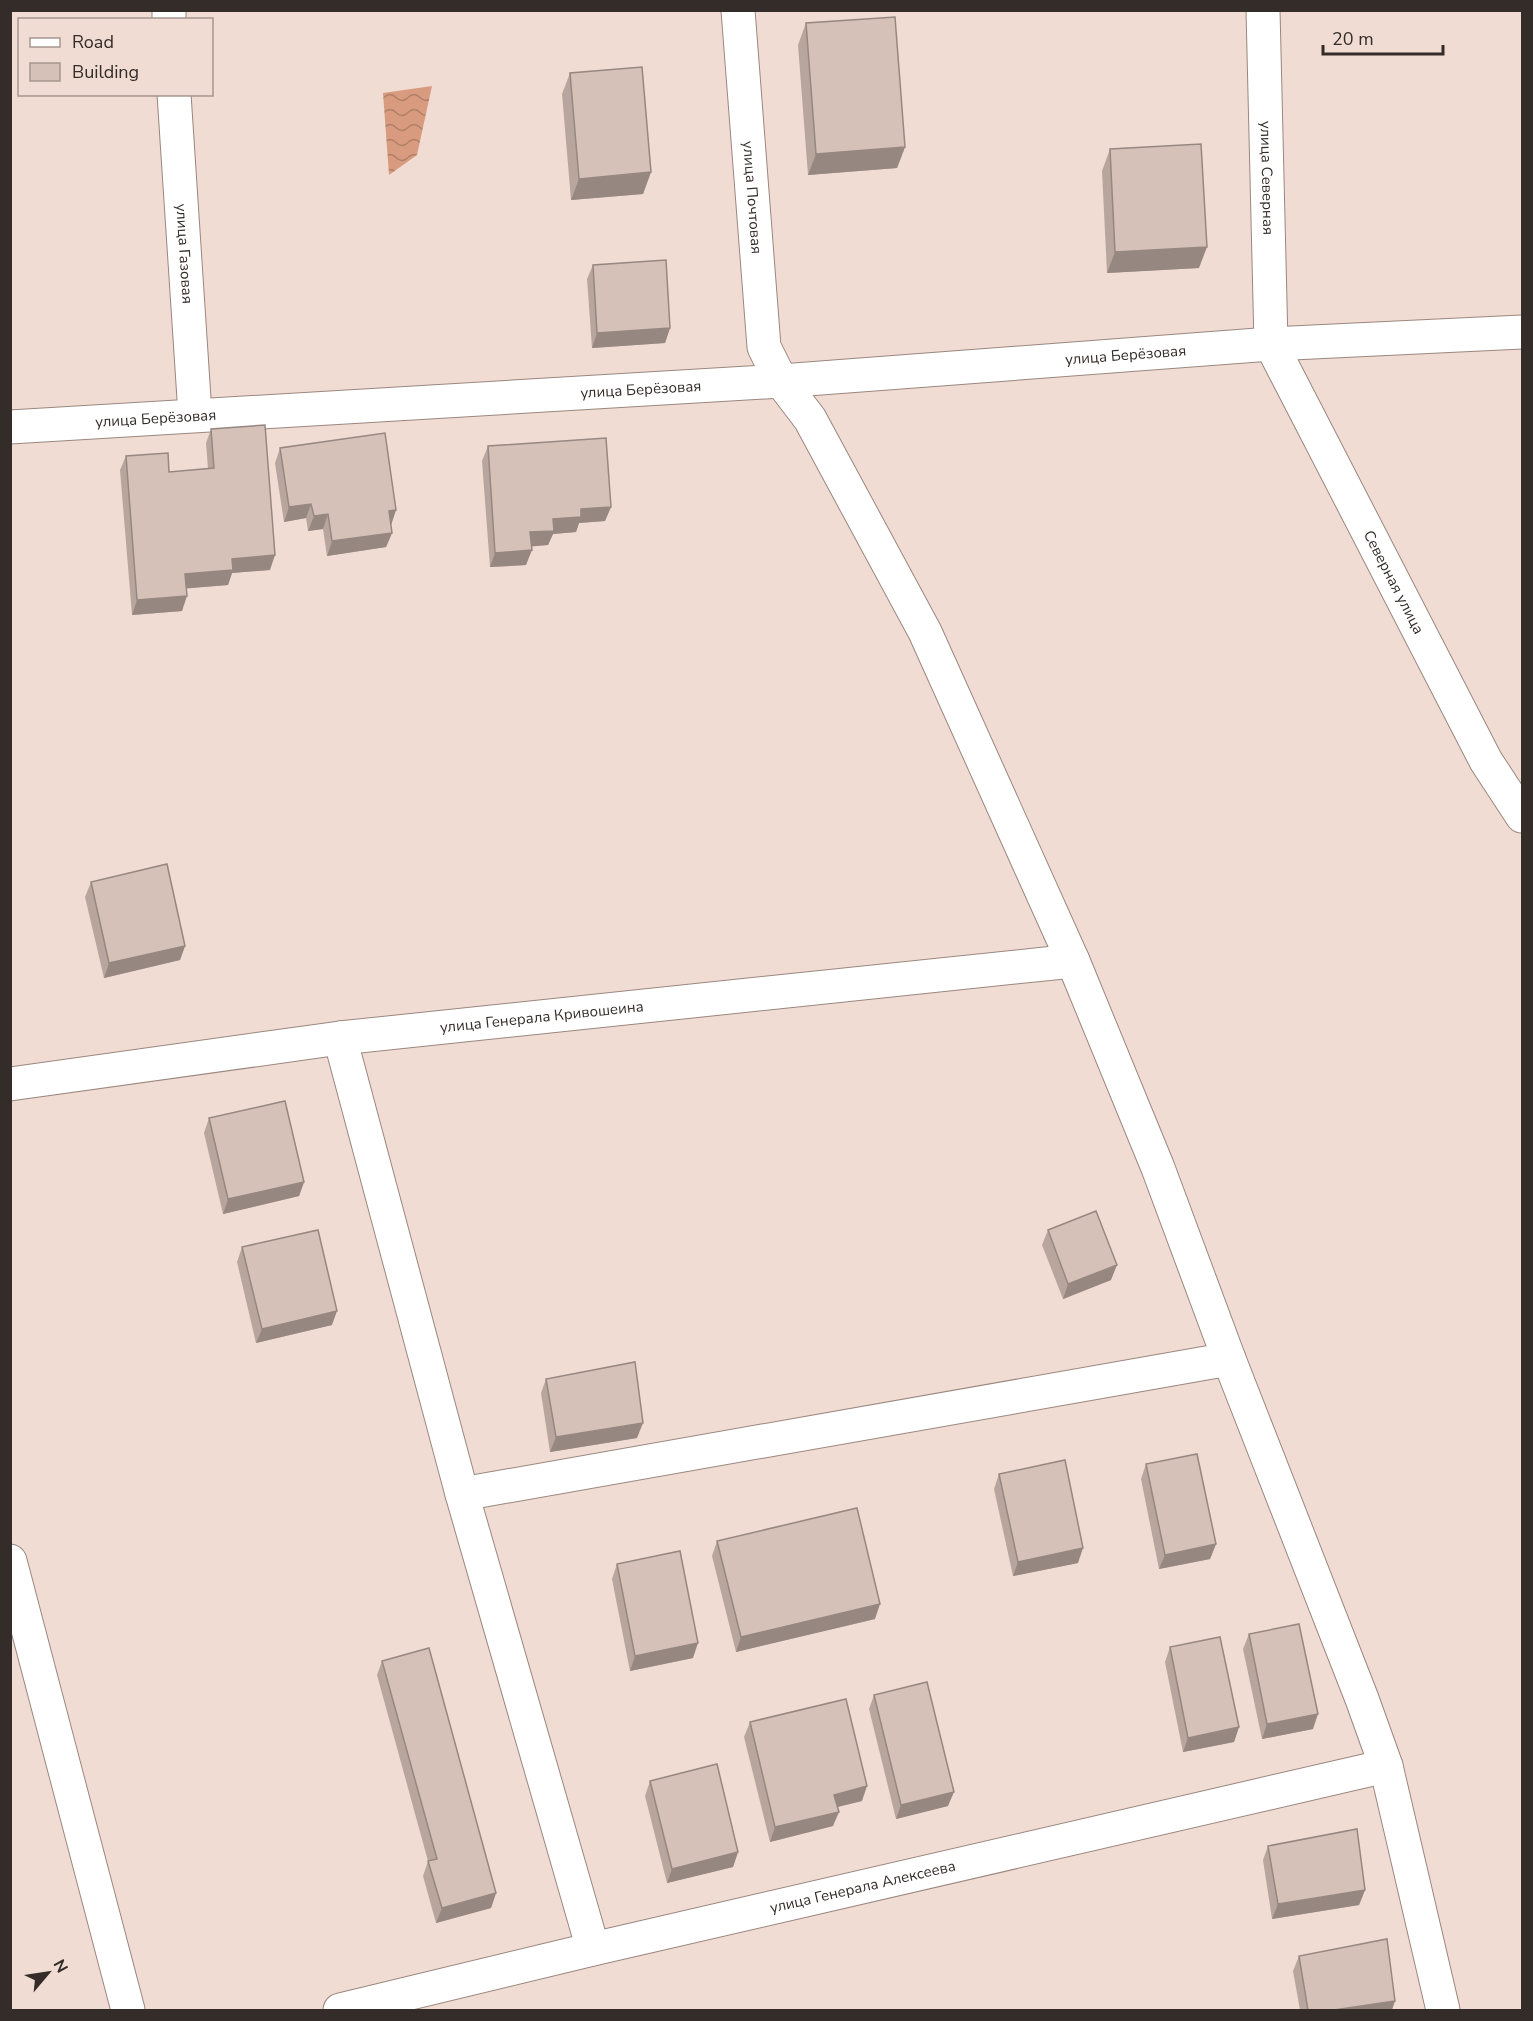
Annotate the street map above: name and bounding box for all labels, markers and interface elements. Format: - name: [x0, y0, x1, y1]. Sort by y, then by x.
- legend: [18, 18, 213, 96]
- scale bar: [1323, 18, 1443, 56]
- text: 20 m: [1332, 27, 1374, 51]
- text: Road: [72, 30, 114, 54]
- text: Building: [72, 60, 139, 84]
- street label: улица Северная: [1256, 121, 1278, 235]
- street label: улица Почтовая: [738, 140, 767, 255]
- street label: улица Газовая: [171, 203, 198, 304]
- street label: улица Берёзовая: [1064, 340, 1187, 370]
- street label: улица Берёзовая: [580, 376, 702, 403]
- street label: улица Берёзовая: [95, 405, 217, 432]
- street label: Северная улица: [1359, 527, 1429, 637]
- street label: улица Генерала Кривошеина: [439, 996, 644, 1037]
- street label: улица Генерала Алексеева: [768, 1856, 958, 1918]
- north arrow: [18, 1943, 78, 2003]
- text: N: [48, 1956, 73, 1977]

